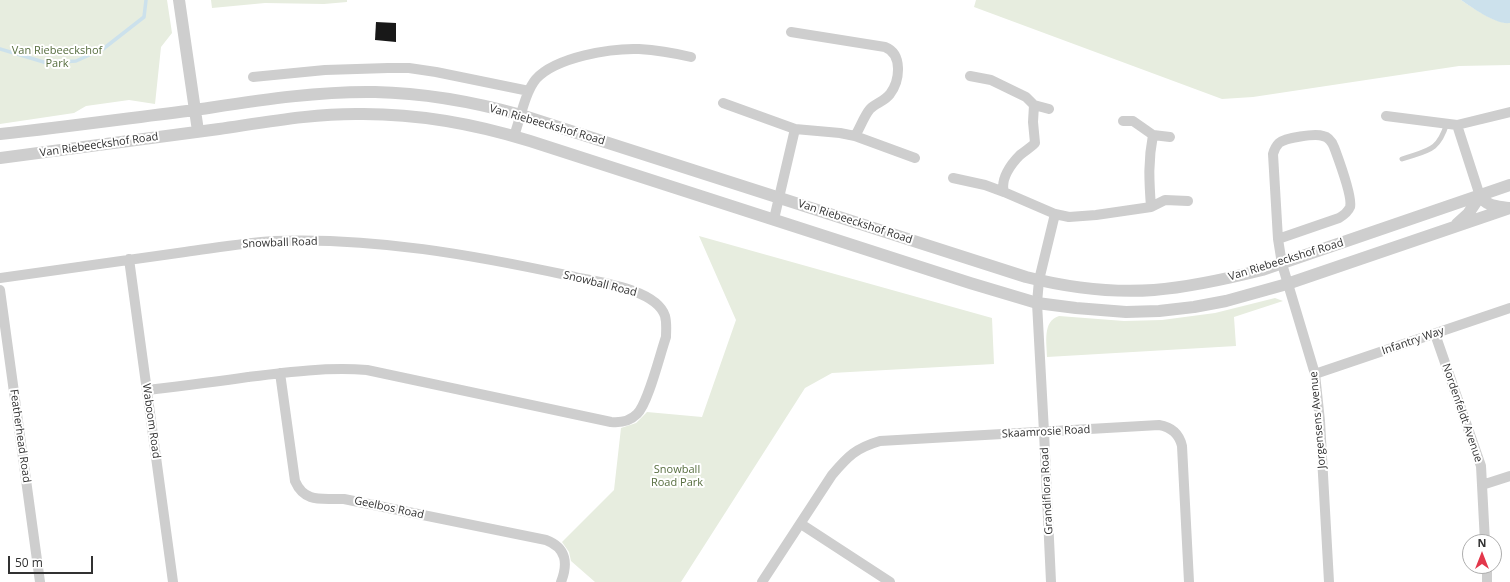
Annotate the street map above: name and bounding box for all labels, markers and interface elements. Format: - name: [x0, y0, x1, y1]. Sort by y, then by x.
- park label: Van Riebeeckshof Park: [12, 44, 102, 70]
- street label: Van Riebeeckshof Road: [488, 102, 606, 148]
- street label: Van Riebeeckshof Road: [39, 130, 159, 160]
- street label: Van Riebeeckshof Road: [796, 197, 914, 247]
- street label: Snowball Road: [242, 235, 318, 251]
- street label: Van Riebeeckshof Road: [1227, 236, 1345, 284]
- street label: Snowball Road: [562, 268, 638, 300]
- street label: Infantry Way: [1380, 324, 1446, 358]
- street label: Nordenfeldt Avenue: [1439, 362, 1485, 464]
- street label: Jorgensens Avenue: [1307, 371, 1329, 469]
- street label: Waboom Road: [139, 383, 163, 459]
- street label: Featherhead Road: [7, 388, 33, 484]
- street label: Skaamrosie Road: [1001, 423, 1091, 441]
- street label: Grandiflora Road: [1038, 447, 1056, 535]
- park label: Snowball Road Park: [651, 463, 703, 489]
- street label: Geelbos Road: [353, 494, 425, 522]
- north arrow: [1462, 534, 1502, 574]
- text: N: [1478, 535, 1486, 550]
- scale bar: [10, 548, 95, 574]
- text: 50 m: [15, 554, 43, 571]

